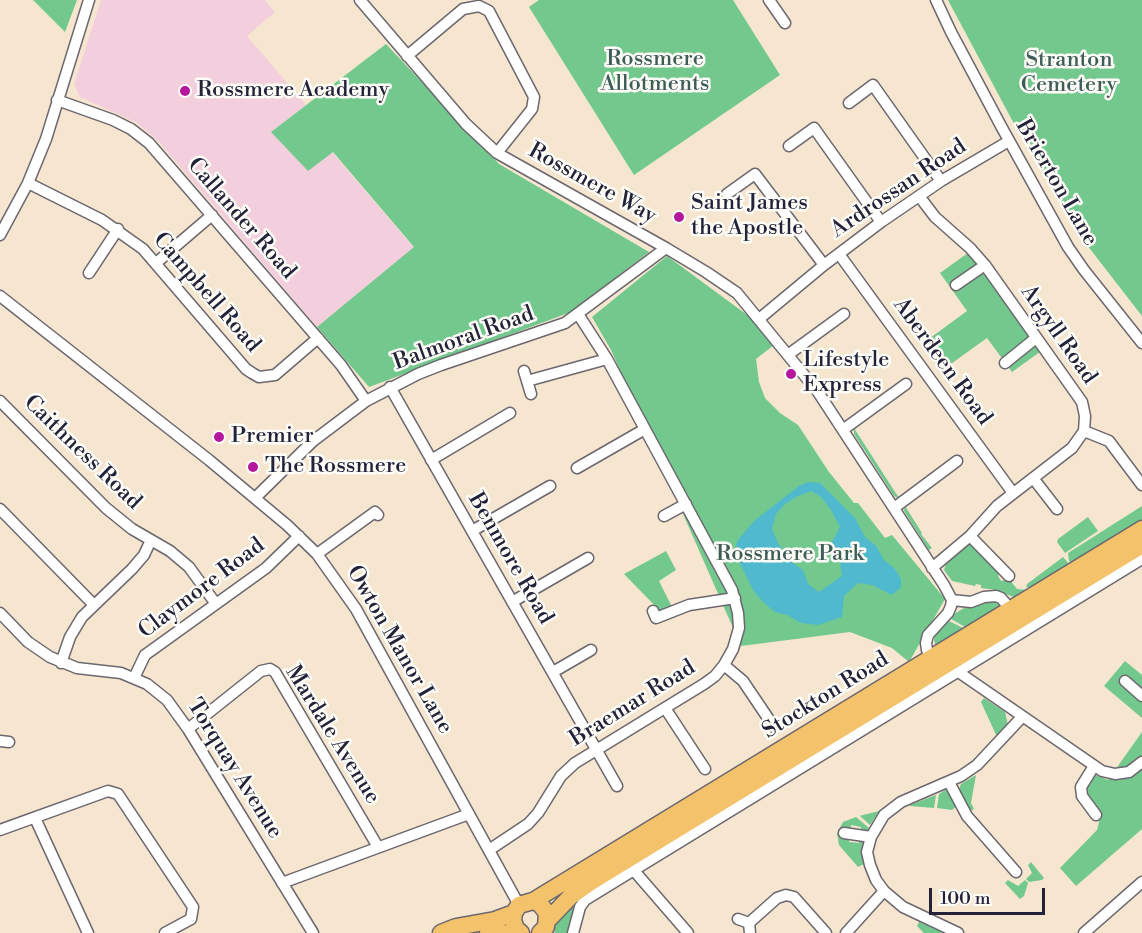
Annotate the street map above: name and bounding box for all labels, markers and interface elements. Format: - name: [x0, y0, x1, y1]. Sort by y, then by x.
- park label: Rossmere Allotments: [600, 47, 710, 98]
- park label: Stranton Cemetery: [1021, 48, 1117, 100]
- place label: Rossmere Academy: [197, 78, 389, 104]
- marker: Rossmere Academy: [178, 84, 192, 98]
- street label: Brierton Lane: [1009, 115, 1103, 251]
- street label: Ardrossan Road: [826, 134, 972, 244]
- street label: Rossmere Way: [523, 138, 661, 230]
- street label: Callander Road: [181, 153, 301, 285]
- place label: Saint James the Apostle: [691, 191, 808, 242]
- marker: Saint James the Apostle: [672, 210, 686, 224]
- street label: Campbell Road: [147, 228, 265, 358]
- street label: Argyll Road: [1014, 280, 1102, 390]
- street label: Aberdeen Road: [887, 293, 997, 431]
- street label: Balmoral Road: [390, 301, 538, 377]
- place label: Lifestyle Express: [803, 348, 889, 400]
- marker: Lifestyle Express: [784, 367, 798, 381]
- street label: Caithness Road: [18, 390, 146, 516]
- place label: Premier: [231, 424, 314, 450]
- marker: Premier: [212, 430, 226, 444]
- place label: The Rossmere: [265, 454, 406, 480]
- marker: The Rossmere: [246, 460, 260, 474]
- street label: Benmore Road: [462, 489, 558, 629]
- street label: Claymore Road: [134, 533, 270, 645]
- park label: Rossmere Park: [716, 542, 864, 568]
- street label: Owton Manor Lane: [340, 561, 458, 739]
- street label: Stockton Road: [758, 647, 894, 745]
- street label: Braemar Road: [566, 655, 700, 753]
- street label: Mardale Avenue: [279, 661, 385, 809]
- street label: Torquay Avenue: [180, 694, 288, 844]
- scale bar: [932, 876, 1048, 914]
- text: 100 m: [940, 887, 991, 910]

